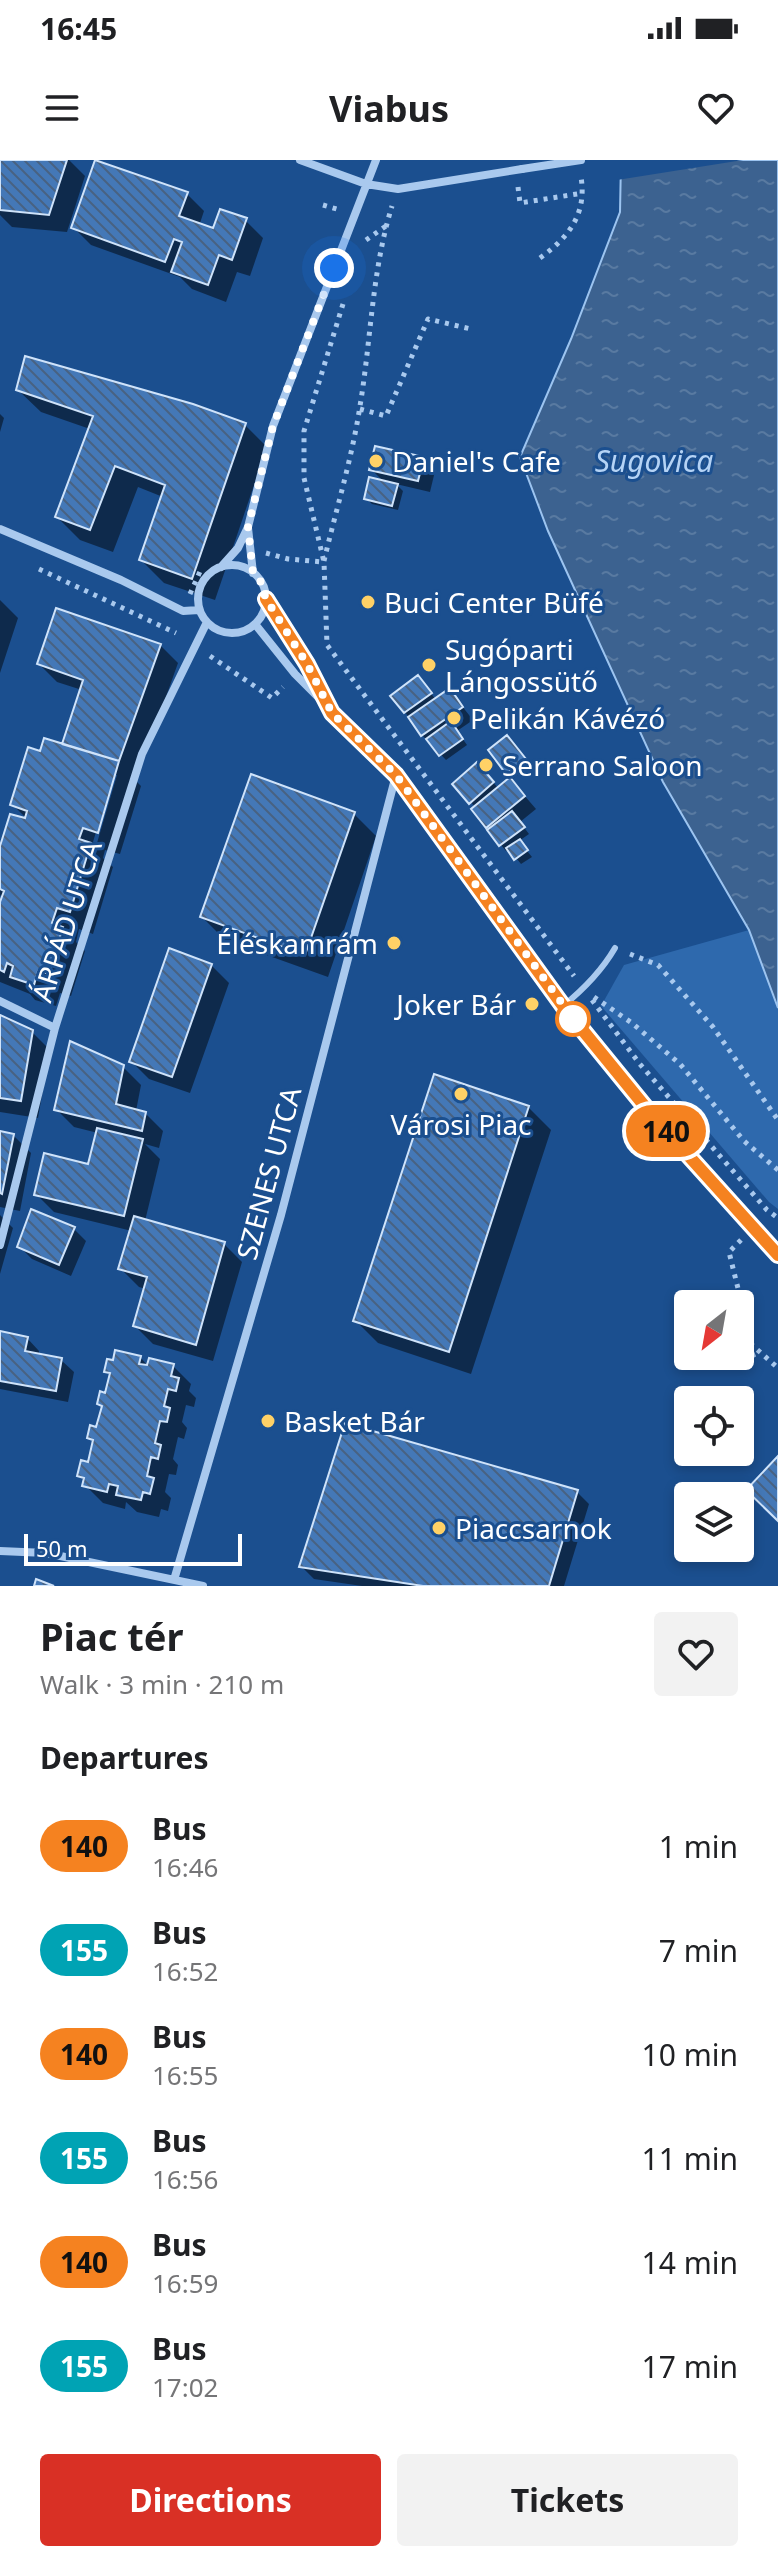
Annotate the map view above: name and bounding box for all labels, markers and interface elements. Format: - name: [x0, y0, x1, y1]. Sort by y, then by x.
- text: 16:45: [40, 8, 117, 49]
- text: Viabus: [329, 84, 449, 133]
- icon: menu: [40, 86, 84, 130]
- icon: heart: [694, 86, 738, 130]
- your location: [314, 248, 354, 288]
- water label: Sugovica: [595, 440, 713, 481]
- place label: Daniel's Cafe: [392, 442, 561, 480]
- marker: Daniel's Cafe: [367, 452, 385, 470]
- place label: Buci Center Büfé: [384, 583, 604, 621]
- marker: Buci Center Büfé: [359, 593, 377, 611]
- place label: Sugóparti Lángossütő: [445, 630, 598, 700]
- marker: Sugóparti Lángossütő: [420, 656, 438, 674]
- place label: Pelikán Kávézó: [470, 699, 665, 737]
- marker: Pelikán Kávézó: [445, 709, 463, 727]
- place label: Serrano Saloon: [502, 746, 702, 784]
- marker: Serrano Saloon: [477, 756, 495, 774]
- street label: ÁRPÁD UTCA: [22, 835, 110, 1007]
- place label: Éléskamrám: [216, 924, 378, 962]
- marker: Éléskamrám: [385, 934, 403, 952]
- place label: Joker Bár: [393, 985, 516, 1023]
- marker: Joker Bár: [523, 995, 541, 1013]
- unlabelled marker: [556, 1002, 590, 1036]
- street label: SZENES UTCA: [227, 1082, 309, 1264]
- marker: Városi Piac: [452, 1085, 470, 1103]
- place label: Városi Piac: [390, 1105, 532, 1143]
- line badge: 140: [620, 1105, 712, 1157]
- text: 140: [642, 1112, 690, 1150]
- north arrow: [674, 1290, 754, 1370]
- map controls: [674, 1290, 754, 1562]
- button: locate: [674, 1386, 754, 1466]
- place label: Basket Bár: [284, 1402, 425, 1440]
- marker: Basket Bár: [259, 1412, 277, 1430]
- button: layers: [674, 1482, 754, 1562]
- place label: Piaccsarnok: [455, 1509, 612, 1547]
- marker: Piaccsarnok: [430, 1519, 448, 1537]
- scale bar: [24, 1530, 242, 1566]
- text: 50 m: [36, 1533, 87, 1563]
- text: Piac tér: [40, 1610, 183, 1662]
- button: heart: [654, 1612, 738, 1696]
- text: Walk · 3 min · 210 m: [40, 1666, 284, 1702]
- text: Departures: [40, 1737, 209, 1778]
- text: Bus: [152, 1808, 207, 1849]
- text: 1 min: [659, 1826, 738, 1867]
- text: 140: [60, 1827, 108, 1865]
- text: 16:46: [152, 1849, 218, 1885]
- text: Bus: [152, 1912, 207, 1953]
- text: 7 min: [659, 1930, 738, 1971]
- text: 155: [60, 1931, 108, 1969]
- text: 16:52: [152, 1953, 218, 1989]
- text: Bus: [152, 2016, 207, 2057]
- text: 10 min: [642, 2034, 738, 2075]
- text: 140: [60, 2035, 108, 2073]
- text: 16:55: [152, 2057, 218, 2093]
- text: Bus: [152, 2120, 207, 2161]
- text: 11 min: [642, 2138, 738, 2179]
- text: 155: [60, 2139, 108, 2177]
- text: 16:56: [152, 2161, 218, 2197]
- text: Bus: [152, 2224, 207, 2265]
- text: 14 min: [642, 2242, 738, 2283]
- text: 140: [60, 2243, 108, 2281]
- text: 16:59: [152, 2265, 218, 2301]
- text: Bus: [152, 2328, 207, 2369]
- text: 17 min: [642, 2346, 738, 2387]
- text: 155: [60, 2347, 108, 2385]
- text: 17:02: [152, 2369, 218, 2405]
- button: Directions: [40, 2454, 381, 2546]
- button: Tickets: [397, 2454, 738, 2546]

